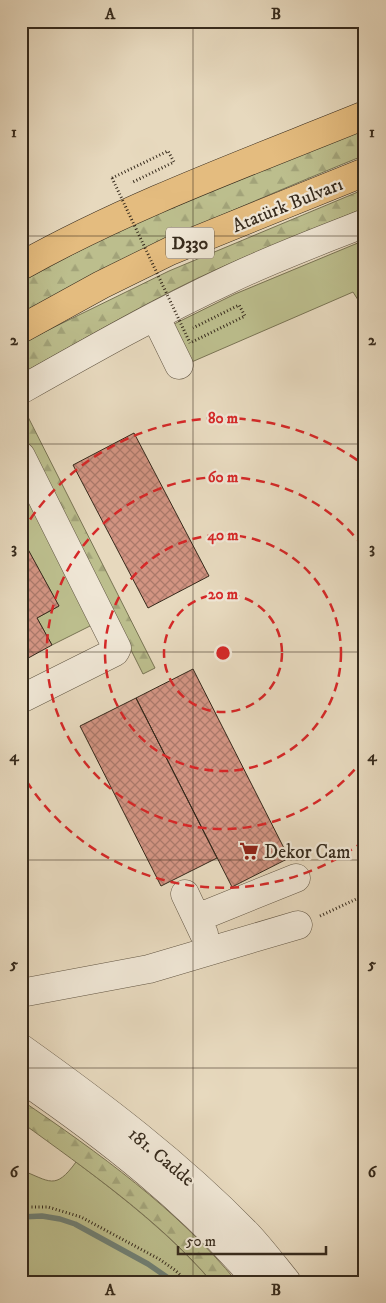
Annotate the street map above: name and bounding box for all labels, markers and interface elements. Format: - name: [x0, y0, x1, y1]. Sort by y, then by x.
- text: A: [104, 4, 116, 24]
- text: B: [271, 4, 281, 24]
- text: 1: [11, 122, 17, 142]
- text: 1: [369, 122, 375, 142]
- street label: Atatürk Bulvarı: [229, 173, 346, 238]
- road number: D330: [166, 228, 214, 258]
- text: 2: [10, 330, 19, 350]
- text: 2: [368, 330, 377, 350]
- text: 80 m: [208, 409, 239, 428]
- text: 60 m: [208, 468, 239, 487]
- text: 40 m: [206, 526, 239, 545]
- text: 3: [11, 538, 17, 558]
- text: 3: [369, 538, 375, 558]
- text: 20 m: [208, 585, 239, 604]
- centre of rings: [214, 644, 232, 662]
- text: 4: [8, 746, 19, 766]
- text: 4: [366, 746, 377, 766]
- supermarket icon: Dekor Cam: [238, 840, 260, 862]
- place label: Dekor Cam: [264, 841, 351, 864]
- text: 5: [9, 954, 18, 974]
- text: 5: [367, 954, 376, 974]
- street label: 181. Cadde: [123, 1123, 199, 1192]
- text: 6: [10, 1162, 20, 1182]
- text: 6: [368, 1162, 378, 1182]
- scale bar: [178, 1223, 326, 1255]
- text: 50 m: [186, 1232, 216, 1251]
- text: A: [104, 1280, 116, 1300]
- text: B: [271, 1280, 281, 1300]

